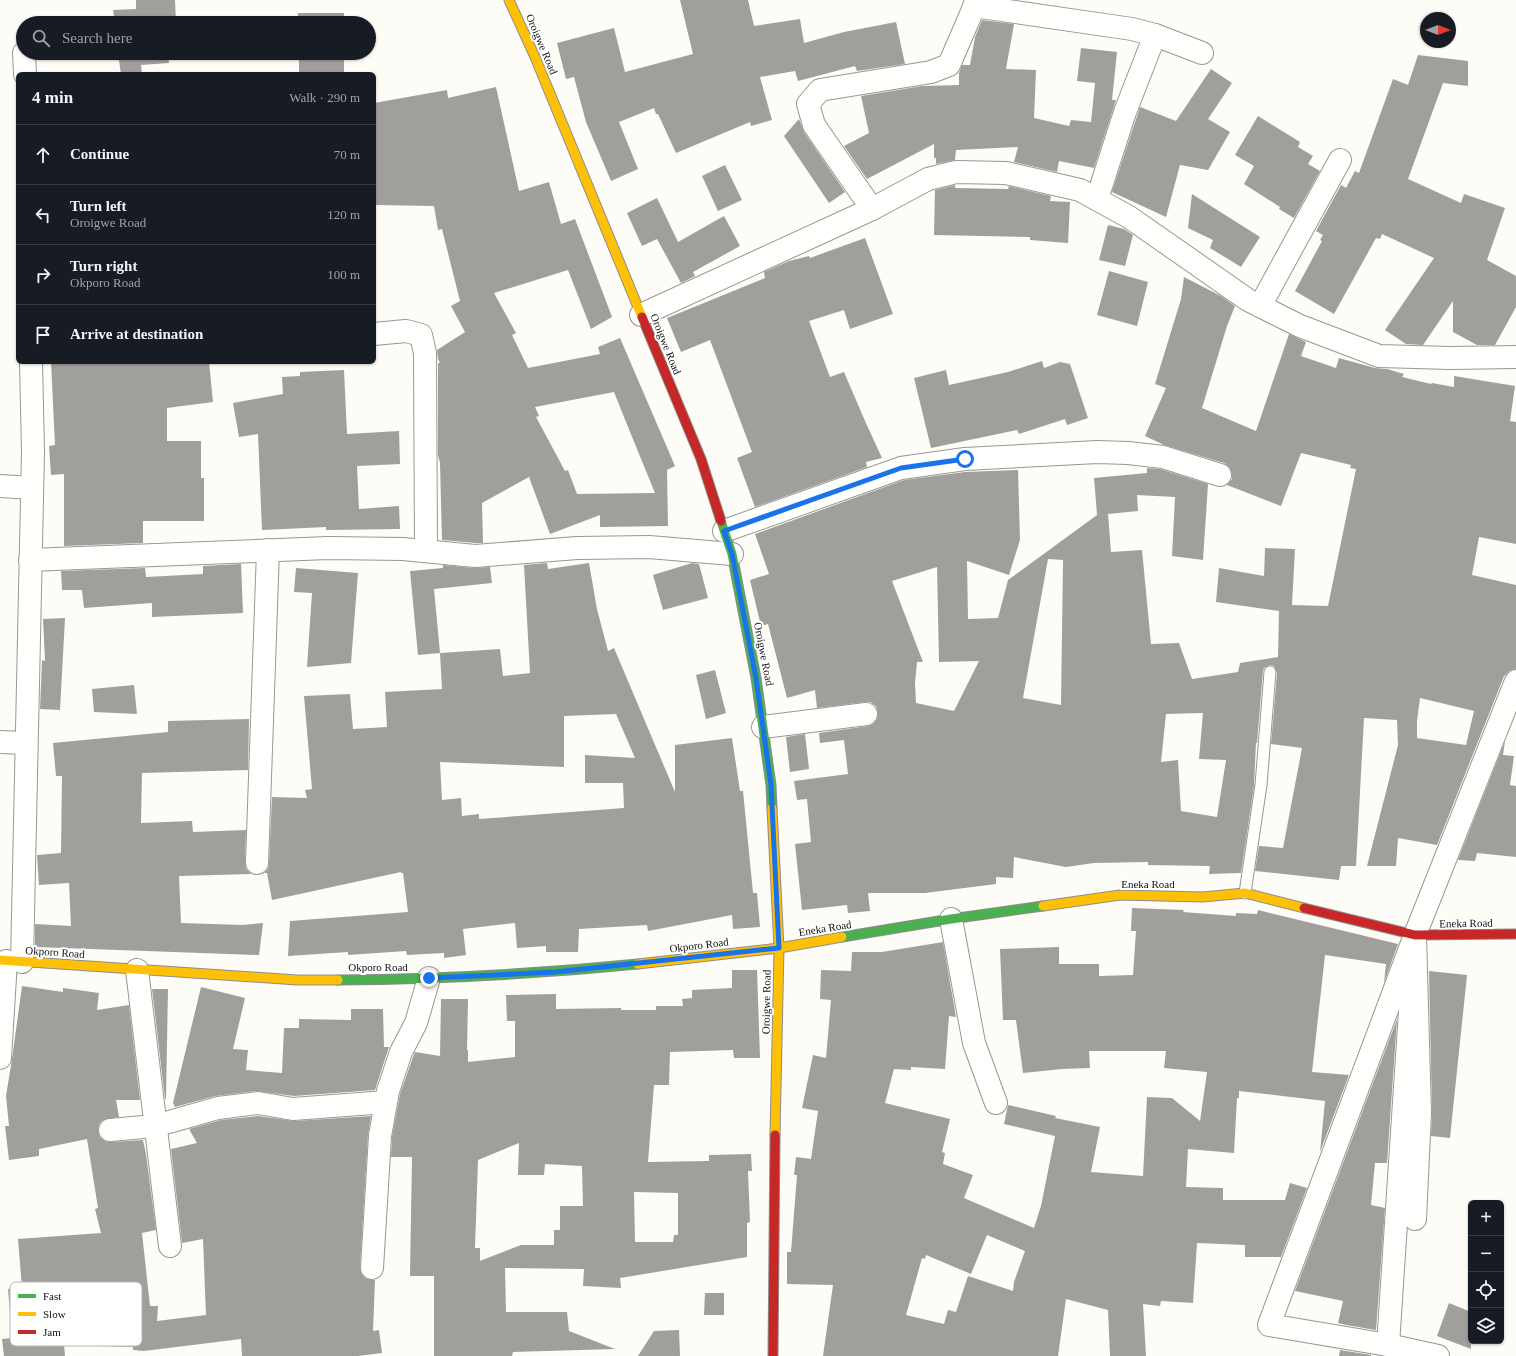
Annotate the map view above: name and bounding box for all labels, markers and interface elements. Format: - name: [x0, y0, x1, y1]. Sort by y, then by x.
- street label: Oroigwe Road: [524, 12, 560, 76]
- north arrow: [1420, 12, 1456, 48]
- search box: [16, 16, 376, 60]
- icon: search: [30, 27, 52, 49]
- text: Search here: [62, 30, 132, 46]
- text: 4 min: [32, 88, 73, 107]
- text: Walk · 290 m: [289, 90, 360, 105]
- icon: ahead: [32, 144, 54, 166]
- text: Continue: [70, 146, 129, 162]
- text: 70 m: [334, 147, 360, 162]
- text: Turn left: [70, 198, 127, 214]
- icon: left: [32, 204, 54, 226]
- text: 120 m: [327, 207, 360, 222]
- text: Oroigwe Road: [70, 215, 146, 230]
- text: Turn right: [70, 258, 137, 274]
- icon: right: [32, 264, 54, 286]
- text: 100 m: [327, 267, 360, 282]
- text: Okporo Road: [70, 275, 140, 290]
- street label: Oroigwe Road: [648, 312, 684, 377]
- icon: arrive: [32, 324, 54, 346]
- text: Arrive at destination: [70, 326, 203, 342]
- route start: [956, 450, 974, 468]
- street label: Oroigwe Road: [752, 621, 776, 687]
- street label: Eneka Road: [1121, 878, 1175, 890]
- street label: Eneka Road: [1439, 917, 1493, 929]
- street label: Eneka Road: [798, 918, 853, 938]
- street label: Okporo Road: [669, 935, 730, 955]
- street label: Okporo Road: [25, 944, 86, 960]
- street label: Okporo Road: [348, 961, 408, 973]
- route end: [420, 969, 438, 987]
- street label: Oroigwe Road: [759, 969, 773, 1034]
- map controls: [1468, 1200, 1504, 1344]
- button: +: [1468, 1200, 1504, 1236]
- button: −: [1468, 1236, 1504, 1272]
- button: locate: [1468, 1272, 1504, 1308]
- legend: [10, 1282, 142, 1346]
- text: Fast: [43, 1290, 61, 1302]
- text: Slow: [43, 1308, 66, 1320]
- button: layers: [1468, 1308, 1504, 1344]
- text: Jam: [43, 1326, 61, 1338]

